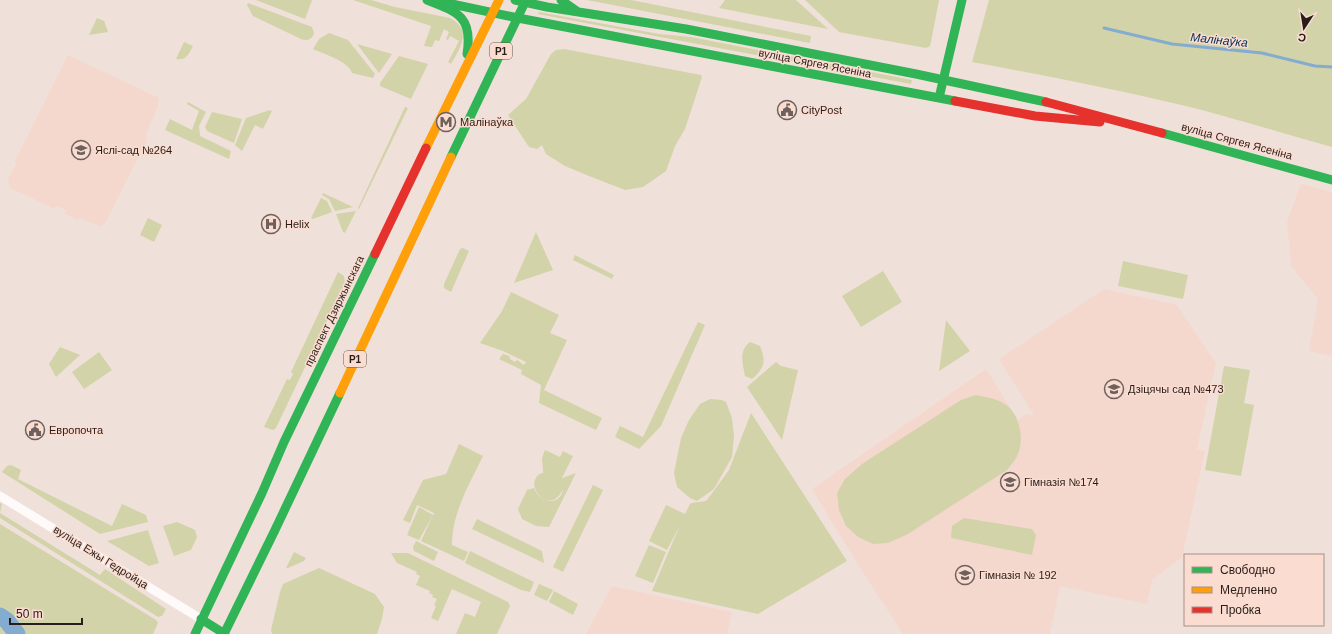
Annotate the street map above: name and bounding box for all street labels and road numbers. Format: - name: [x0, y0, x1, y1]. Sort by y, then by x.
- road number: Р1: [490, 43, 512, 59]
- street label: вуліца Сяргея Ясеніна: [758, 46, 873, 80]
- street label: вуліца Сяргея Ясеніна: [1180, 120, 1295, 162]
- street label: праспект Дзяржынскага: [302, 253, 366, 368]
- road number: Р1: [344, 351, 366, 367]
- street label: вуліца Ежы Гедройца: [52, 523, 151, 591]

